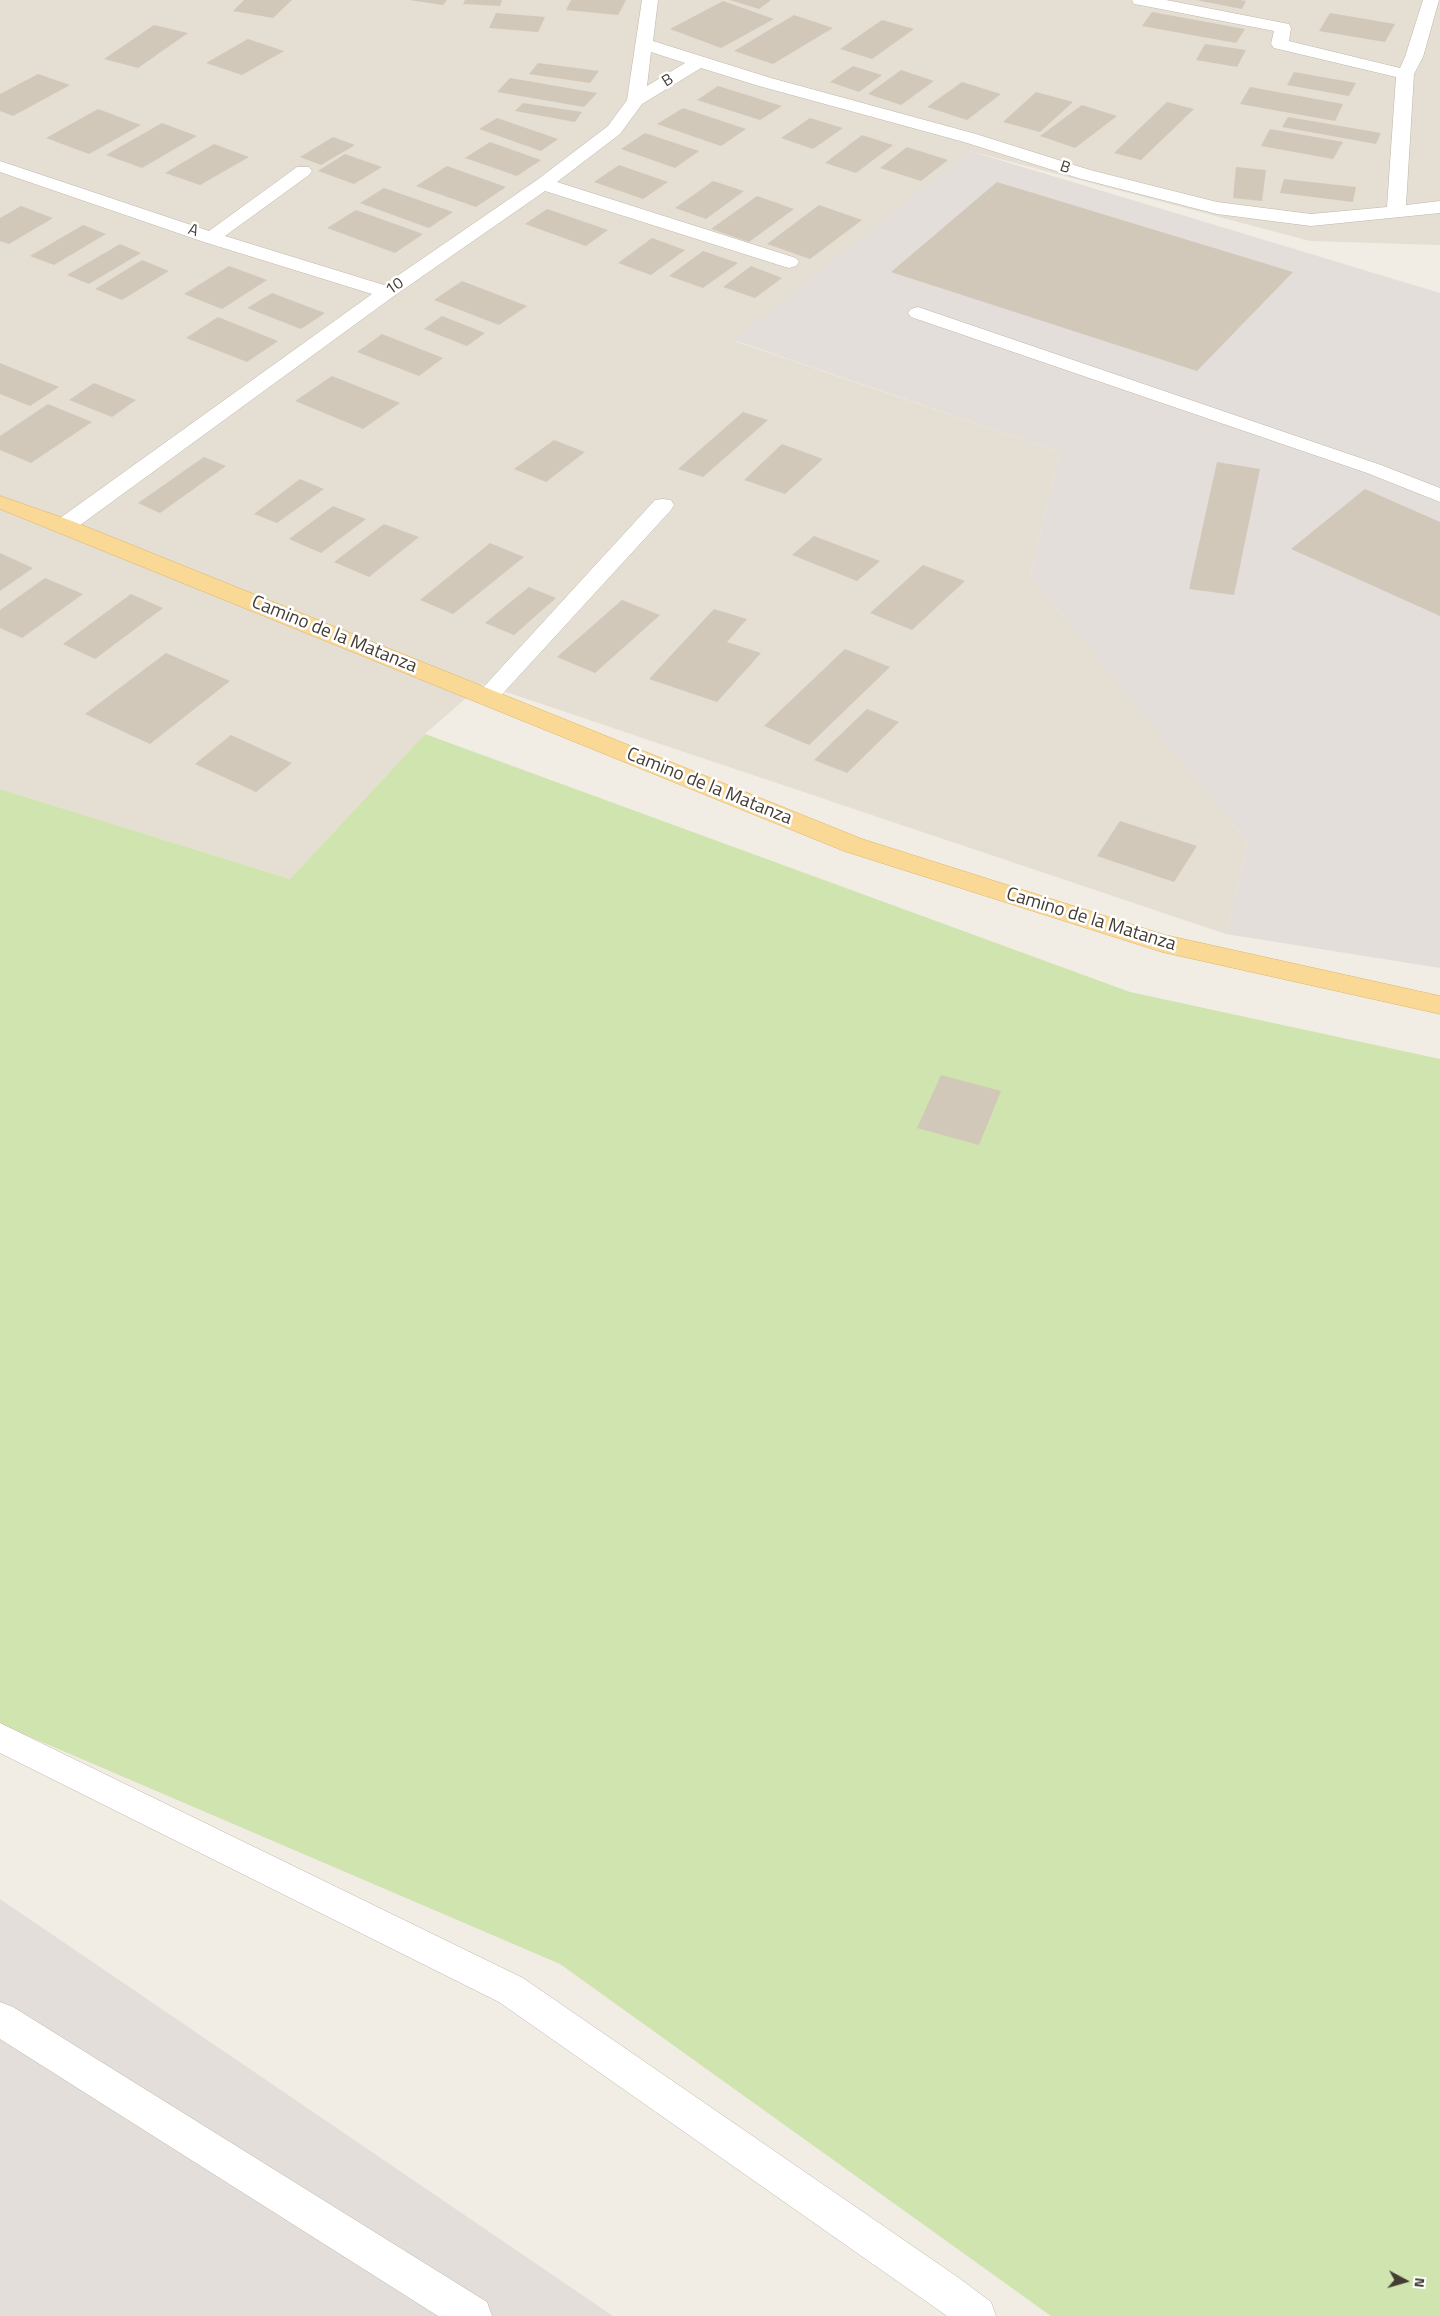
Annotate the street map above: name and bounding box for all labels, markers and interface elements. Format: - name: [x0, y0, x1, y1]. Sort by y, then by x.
- street label: B: [659, 70, 677, 92]
- street label: B: [1057, 157, 1073, 179]
- street label: A: [185, 220, 201, 242]
- street label: 10: [382, 274, 408, 300]
- street label: Camino de la Matanza: [248, 591, 420, 679]
- street label: Camino de la Matanza: [623, 743, 795, 831]
- street label: Camino de la Matanza: [1003, 883, 1179, 957]
- north arrow: [1380, 2256, 1430, 2306]
- text: N: [1409, 2277, 1431, 2289]

